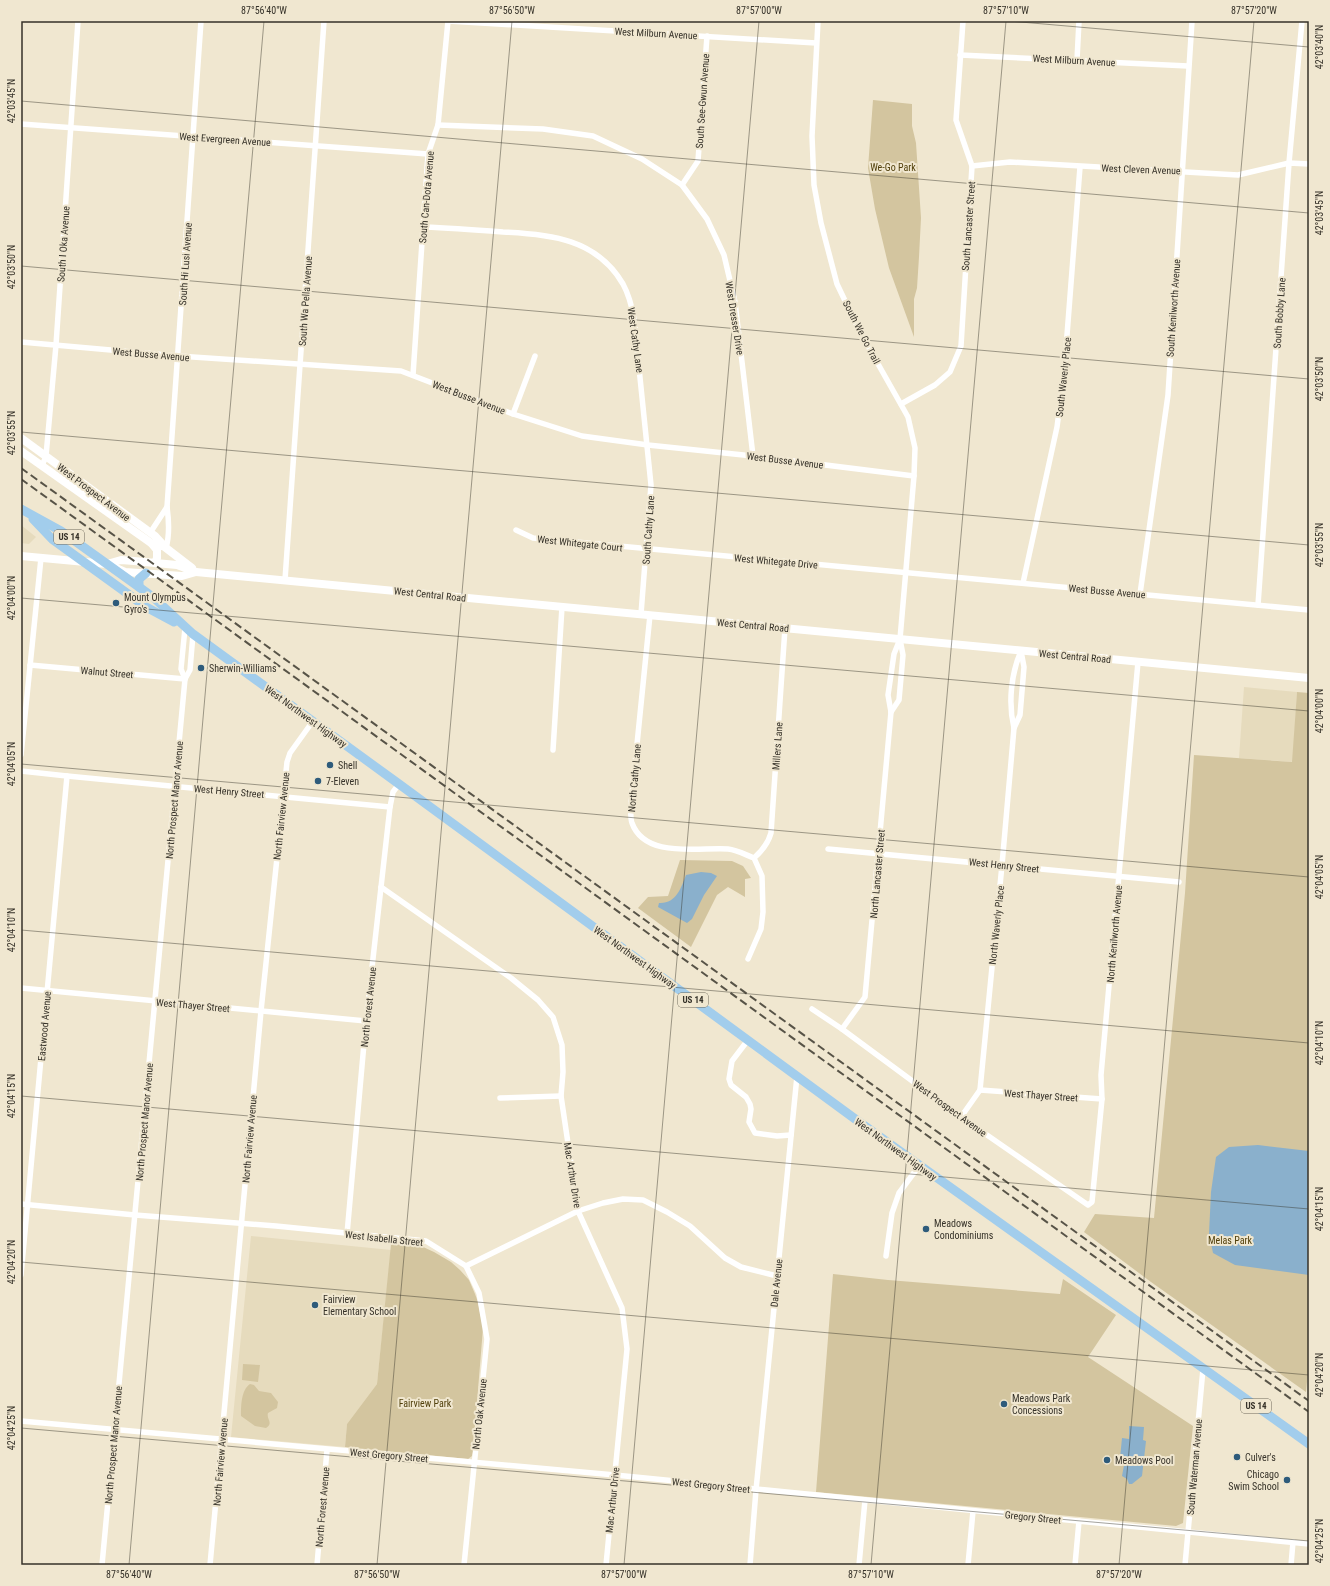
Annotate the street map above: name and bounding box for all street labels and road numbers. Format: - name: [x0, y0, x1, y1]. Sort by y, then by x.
- street label: West Milburn Avenue: [614, 26, 698, 41]
- street label: South See-Gwun Avenue: [694, 53, 711, 149]
- street label: West Milburn Avenue: [1032, 53, 1116, 68]
- street label: West Evergreen Avenue: [179, 131, 271, 148]
- street label: South Can-Dota Avenue: [417, 150, 436, 244]
- street label: West Cleven Avenue: [1101, 163, 1181, 176]
- street label: South Lancaster Street: [960, 181, 977, 271]
- street label: South I Oka Avenue: [55, 205, 72, 282]
- street label: South Hi Lusi Avenue: [177, 222, 194, 306]
- street label: South Wa Pella Avenue: [297, 255, 314, 346]
- street label: South Kenilworth Avenue: [1165, 258, 1182, 357]
- street label: South Bobby Lane: [1272, 277, 1287, 349]
- street label: West Dresser Drive: [723, 280, 746, 356]
- street label: South We Go Trail: [841, 299, 882, 366]
- street label: West Cathy Lane: [625, 307, 646, 374]
- street label: South Waverly Place: [1054, 336, 1073, 417]
- street label: West Busse Avenue: [112, 346, 190, 363]
- street label: West Busse Avenue: [431, 379, 507, 417]
- street label: West Busse Avenue: [746, 450, 824, 471]
- street label: West Prospect Avenue: [55, 461, 133, 524]
- street label: South Cathy Lane: [641, 495, 656, 565]
- road number: US 14: [54, 530, 84, 544]
- street label: West Whitegate Court: [537, 534, 623, 553]
- street label: West Whitegate Drive: [734, 552, 819, 571]
- street label: West Busse Avenue: [1068, 583, 1146, 600]
- street label: West Central Road: [393, 585, 467, 604]
- street label: West Central Road: [716, 617, 790, 634]
- street label: West Central Road: [1038, 648, 1112, 665]
- street label: Walnut Street: [80, 665, 134, 680]
- street label: West Northwest Highway: [262, 683, 349, 750]
- street label: Millers Lane: [770, 721, 785, 770]
- street label: North Prospect Manor Avenue: [164, 740, 185, 860]
- street label: North Cathy Lane: [626, 743, 643, 813]
- street label: North Fairview Avenue: [271, 771, 292, 861]
- street label: West Henry Street: [193, 783, 265, 800]
- street label: North Lancaster Street: [868, 829, 887, 919]
- street label: West Henry Street: [968, 856, 1040, 875]
- street label: North Waverly Place: [987, 885, 1006, 965]
- street label: North Kenilworth Avenue: [1105, 885, 1124, 983]
- street label: West Northwest Highway: [591, 924, 678, 991]
- street label: North Forest Avenue: [359, 966, 378, 1048]
- street label: Eastwood Avenue: [36, 990, 53, 1061]
- road number: US 14: [678, 993, 708, 1007]
- street label: West Thayer Street: [156, 997, 230, 1014]
- street label: North Prospect Manor Avenue: [134, 1062, 155, 1182]
- street label: West Prospect Avenue: [911, 1078, 989, 1139]
- street label: West Thayer Street: [1004, 1087, 1078, 1104]
- street label: North Fairview Avenue: [240, 1094, 259, 1184]
- street label: West Northwest Highway: [852, 1116, 939, 1183]
- street label: Mac Arthur Drive: [562, 1142, 583, 1209]
- street label: West Isabella Street: [344, 1229, 424, 1248]
- street label: Dale Avenue: [768, 1258, 785, 1308]
- street label: North Oak Avenue: [470, 1378, 489, 1450]
- street label: North Prospect Manor Avenue: [103, 1385, 124, 1505]
- road number: US 14: [1241, 1399, 1271, 1413]
- street label: North Fairview Avenue: [211, 1417, 230, 1507]
- street label: South Waterman Avenue: [1185, 1418, 1204, 1515]
- street label: West Gregory Street: [349, 1447, 429, 1464]
- street label: North Forest Avenue: [314, 1466, 332, 1548]
- street label: Mac Arthur Drive: [604, 1466, 621, 1534]
- street label: West Gregory Street: [671, 1476, 751, 1495]
- street label: Gregory Street: [1004, 1509, 1062, 1526]

